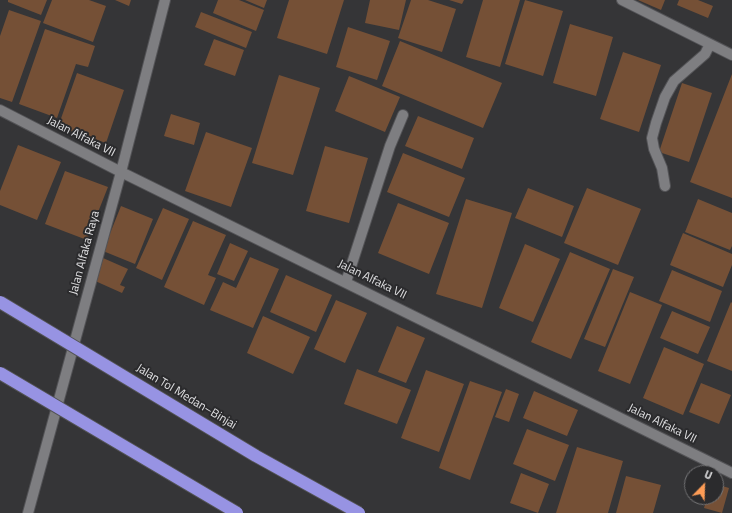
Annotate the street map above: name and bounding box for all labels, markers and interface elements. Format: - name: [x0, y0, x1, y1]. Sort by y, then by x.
- street label: Jalan Alfaka VII: [45, 114, 117, 160]
- street label: Jalan Alfaka Raya: [67, 209, 103, 297]
- street label: Jalan Alfaka VII: [335, 257, 409, 303]
- street label: Jalan Tol Medan–Binjai: [133, 361, 239, 433]
- street label: Jalan Alfaka VII: [625, 401, 699, 447]
- north arrow: [684, 465, 724, 505]
- text: U: [702, 466, 715, 484]

